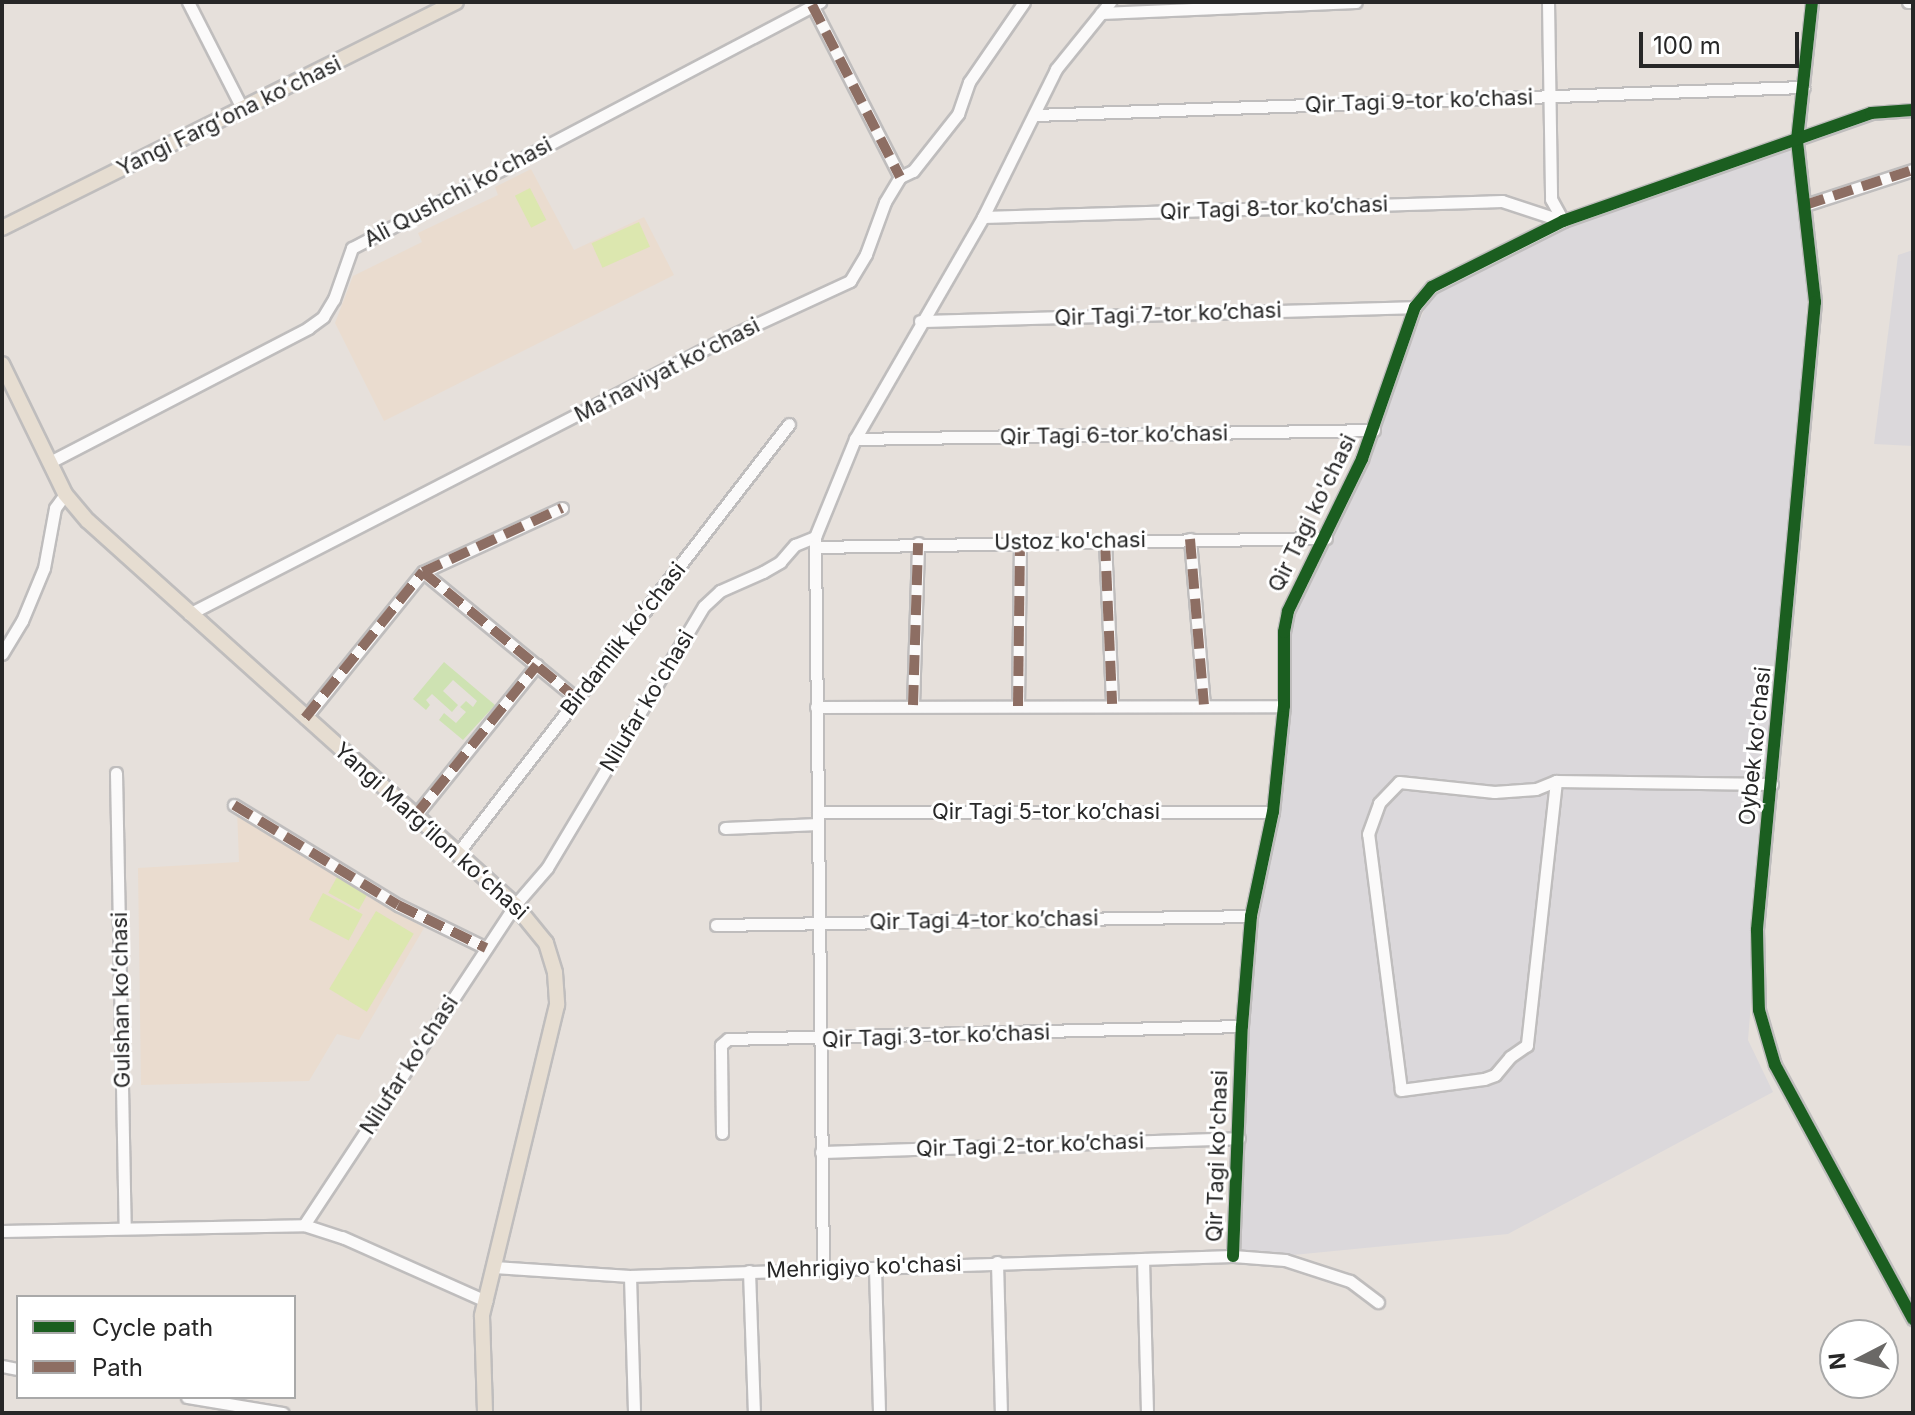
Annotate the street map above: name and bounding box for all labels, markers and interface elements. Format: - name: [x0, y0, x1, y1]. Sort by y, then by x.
- scale bar: [1643, 16, 1803, 66]
- text: 100 m: [1653, 31, 1721, 60]
- street label: Yangi Fargʻona koʻchasi: [113, 50, 345, 182]
- street label: Qir Tagi 9-tor koʼchasi: [1304, 84, 1534, 118]
- street label: Ali Qushchi koʻchasi: [359, 131, 557, 253]
- street label: Qir Tagi 8-tor koʼchasi: [1159, 191, 1389, 225]
- street label: Qir Tagi 7-tor koʼchasi: [1054, 297, 1282, 331]
- street label: Maʻnaviyat koʻchasi: [570, 312, 764, 428]
- street label: Qir Tagi 6-tor koʼchasi: [1000, 420, 1228, 450]
- street label: Qir Tagi ko'chasi: [1262, 430, 1362, 596]
- street label: Ustoz ko'chasi: [994, 526, 1146, 556]
- street label: Birdamlik koʻchasi: [555, 557, 691, 721]
- street label: Nilufar ko'chasi: [594, 625, 700, 777]
- street label: Oybek ko'chasi: [1734, 665, 1776, 827]
- street label: Yangi Margʻilon koʻchasi: [329, 737, 533, 925]
- street label: Qir Tagi 5-tor koʼchasi: [932, 799, 1160, 825]
- street label: Qir Tagi 4-tor koʼchasi: [869, 905, 1099, 935]
- street label: Gulshan koʻchasi: [106, 912, 136, 1088]
- street label: Nilufar koʻchasi: [354, 991, 464, 1139]
- street label: Qir Tagi 3-tor koʼchasi: [821, 1019, 1051, 1053]
- street label: Qir Tagi ko'chasi: [1201, 1070, 1233, 1242]
- street label: Qir Tagi 2-tor koʼchasi: [915, 1128, 1145, 1162]
- street label: Mehrigiyo ko'chasi: [766, 1250, 962, 1284]
- legend: [16, 1295, 296, 1399]
- text: Cycle path: [92, 1313, 213, 1342]
- north arrow: [1819, 1319, 1899, 1399]
- text: N: [1823, 1352, 1851, 1371]
- text: Path: [92, 1353, 143, 1382]

